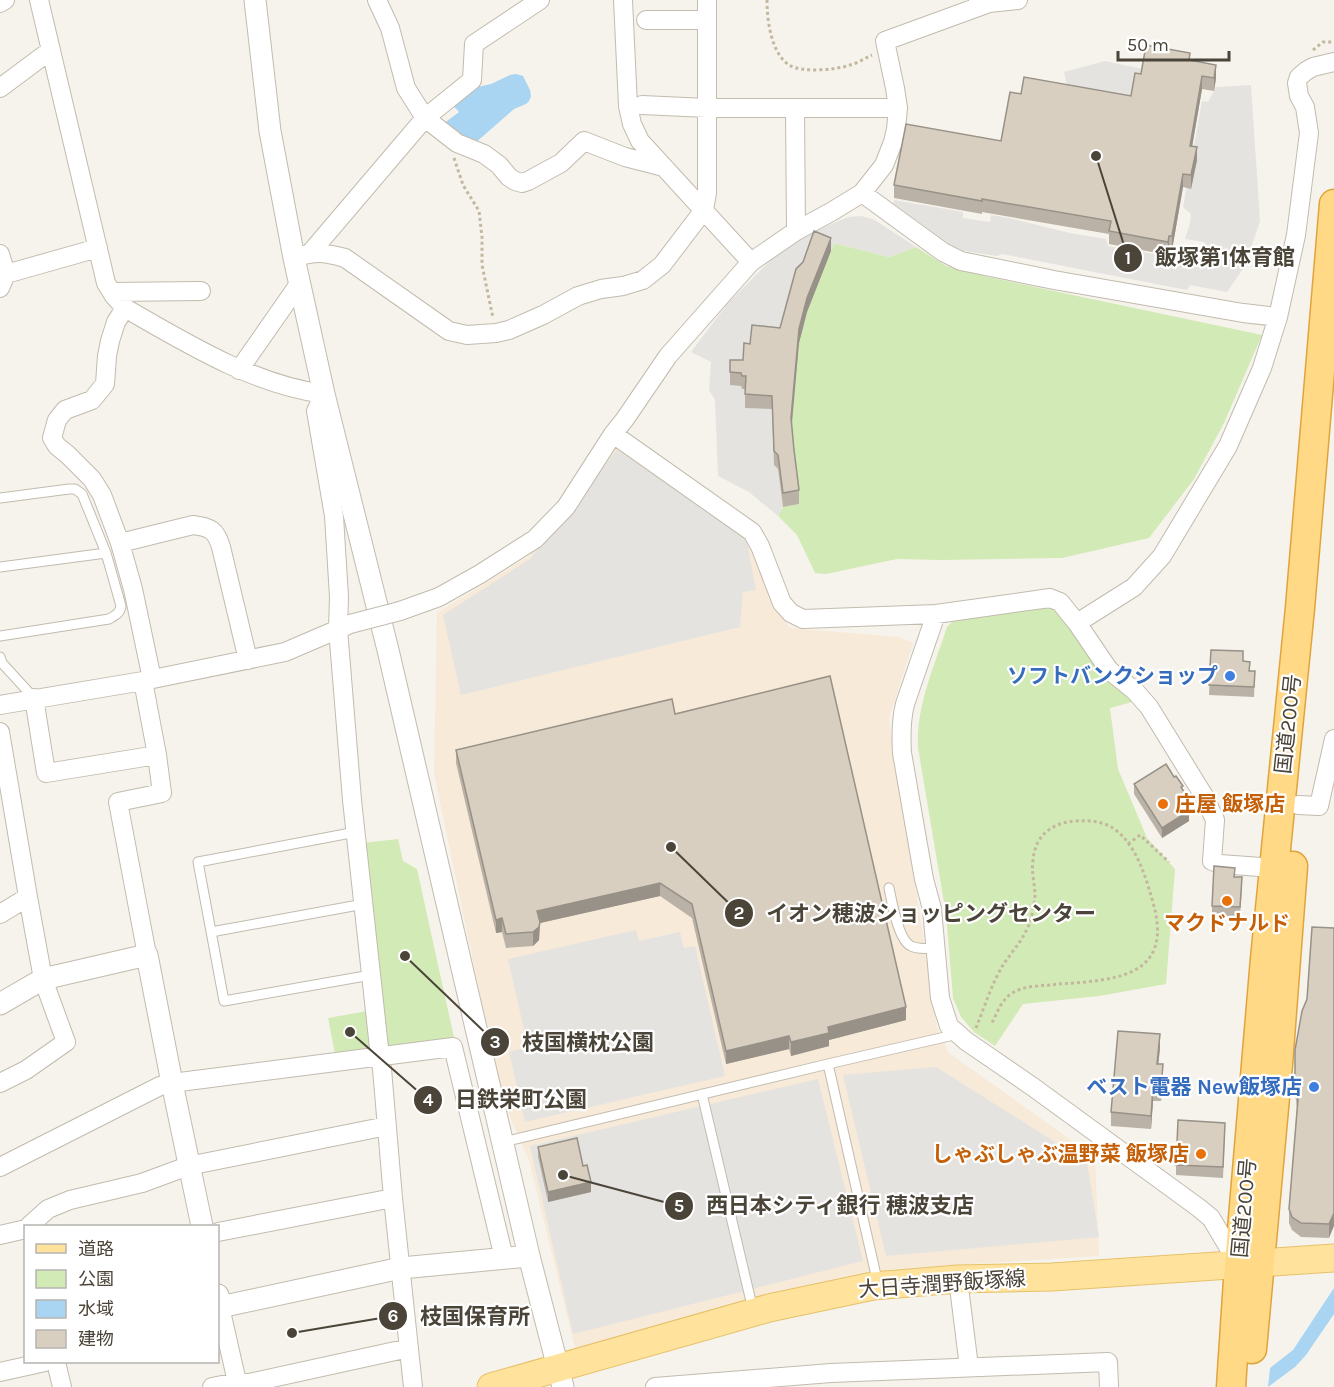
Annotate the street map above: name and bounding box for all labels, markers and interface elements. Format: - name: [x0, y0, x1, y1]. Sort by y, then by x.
- scale bar: [1118, 24, 1229, 62]
- text: 50 m: [1127, 34, 1169, 56]
- callout: 飯塚第1体育館: [1113, 238, 1307, 278]
- text: 飯塚第1体育館: [1154, 245, 1295, 271]
- text: 1: [1125, 247, 1131, 269]
- place label: ソフトバンクショップ: [1007, 664, 1218, 688]
- marker: ソフトバンクショップ: [1223, 669, 1237, 683]
- street label: 国道200号: [1271, 673, 1305, 775]
- place label: 庄屋 飯塚店: [1175, 792, 1285, 816]
- marker: 庄屋 飯塚店: [1156, 797, 1170, 811]
- callout: イオン穂波ショッピングセンター: [724, 893, 1108, 933]
- marker: マクドナルド: [1220, 894, 1234, 908]
- text: イオン穂波ショッピングセンター: [766, 901, 1096, 927]
- text: 2: [734, 902, 744, 924]
- place label: マクドナルド: [1164, 911, 1290, 935]
- callout: 枝国横枕公園: [480, 1022, 666, 1062]
- text: 枝国横枕公園: [522, 1030, 654, 1056]
- text: 3: [489, 1031, 501, 1053]
- place label: ベスト電器 New飯塚店: [1086, 1075, 1302, 1099]
- callout: 日鉄栄町公園: [413, 1080, 599, 1120]
- marker: ベスト電器 New飯塚店: [1307, 1080, 1321, 1094]
- text: 日鉄栄町公園: [455, 1087, 587, 1113]
- text: 4: [423, 1089, 434, 1111]
- place label: しゃぶしゃぶ温野菜 飯塚店: [932, 1142, 1189, 1166]
- marker: しゃぶしゃぶ温野菜 飯塚店: [1194, 1147, 1208, 1161]
- street label: 国道200号: [1228, 1157, 1260, 1259]
- callout: 西日本シティ銀行 穂波支店: [664, 1186, 987, 1226]
- text: 西日本シティ銀行 穂波支店: [706, 1193, 974, 1219]
- text: 5: [674, 1195, 684, 1217]
- legend: [24, 1225, 219, 1363]
- text: 道路: [78, 1238, 114, 1260]
- street label: 大日寺潤野飯塚線: [857, 1266, 1027, 1302]
- text: 公園: [78, 1268, 114, 1290]
- callout: 枝国保育所: [378, 1296, 542, 1336]
- text: 水域: [78, 1298, 114, 1320]
- text: 枝国保育所: [420, 1304, 530, 1330]
- text: 6: [388, 1305, 399, 1327]
- text: 建物: [78, 1328, 114, 1350]

